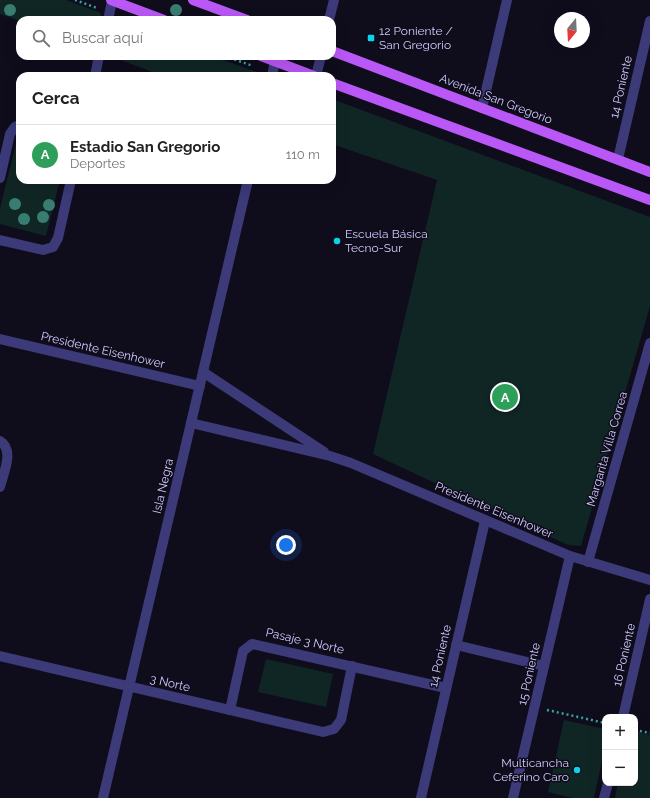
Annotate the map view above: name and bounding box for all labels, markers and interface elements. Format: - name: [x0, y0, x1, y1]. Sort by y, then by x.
- north arrow: [554, 12, 590, 48]
- search box: [16, 16, 336, 60]
- place label: 12 Poniente / San Gregorio: [379, 24, 453, 52]
- icon: search: [30, 27, 52, 49]
- text: Buscar aquí: [62, 29, 143, 47]
- marker: 12 Poniente / San Gregorio: [366, 33, 376, 43]
- street label: 14 Poniente: [607, 54, 635, 120]
- street label: Avenida San Gregorio: [438, 71, 554, 127]
- text: Cerca: [32, 88, 80, 108]
- text: Estadio San Gregorio: [70, 138, 220, 156]
- text: A: [41, 147, 49, 162]
- text: 110 m: [286, 147, 320, 162]
- text: Deportes: [70, 156, 125, 171]
- place label: Escuela Básica Tecno-Sur: [345, 227, 428, 255]
- marker: Escuela Básica Tecno-Sur: [332, 236, 342, 246]
- street label: Presidente Eisenhower: [40, 329, 167, 371]
- pin: A: [492, 382, 518, 412]
- street label: Margarita Villa Correa: [584, 390, 630, 508]
- street label: Isla Negra: [150, 457, 176, 515]
- street label: Presidente Eisenhower: [433, 479, 556, 542]
- your location: [276, 535, 296, 555]
- street label: 16 Poniente: [610, 622, 638, 688]
- street label: 14 Poniente: [426, 623, 454, 689]
- street label: Pasaje 3 Norte: [264, 625, 346, 657]
- street label: 15 Poniente: [515, 641, 543, 707]
- street label: 3 Norte: [148, 672, 192, 694]
- map controls: [602, 714, 638, 786]
- button: +: [602, 714, 638, 750]
- button: −: [602, 750, 638, 786]
- place label: Multicancha Ceferino Caro: [493, 756, 569, 784]
- marker: Multicancha Ceferino Caro: [572, 765, 582, 775]

